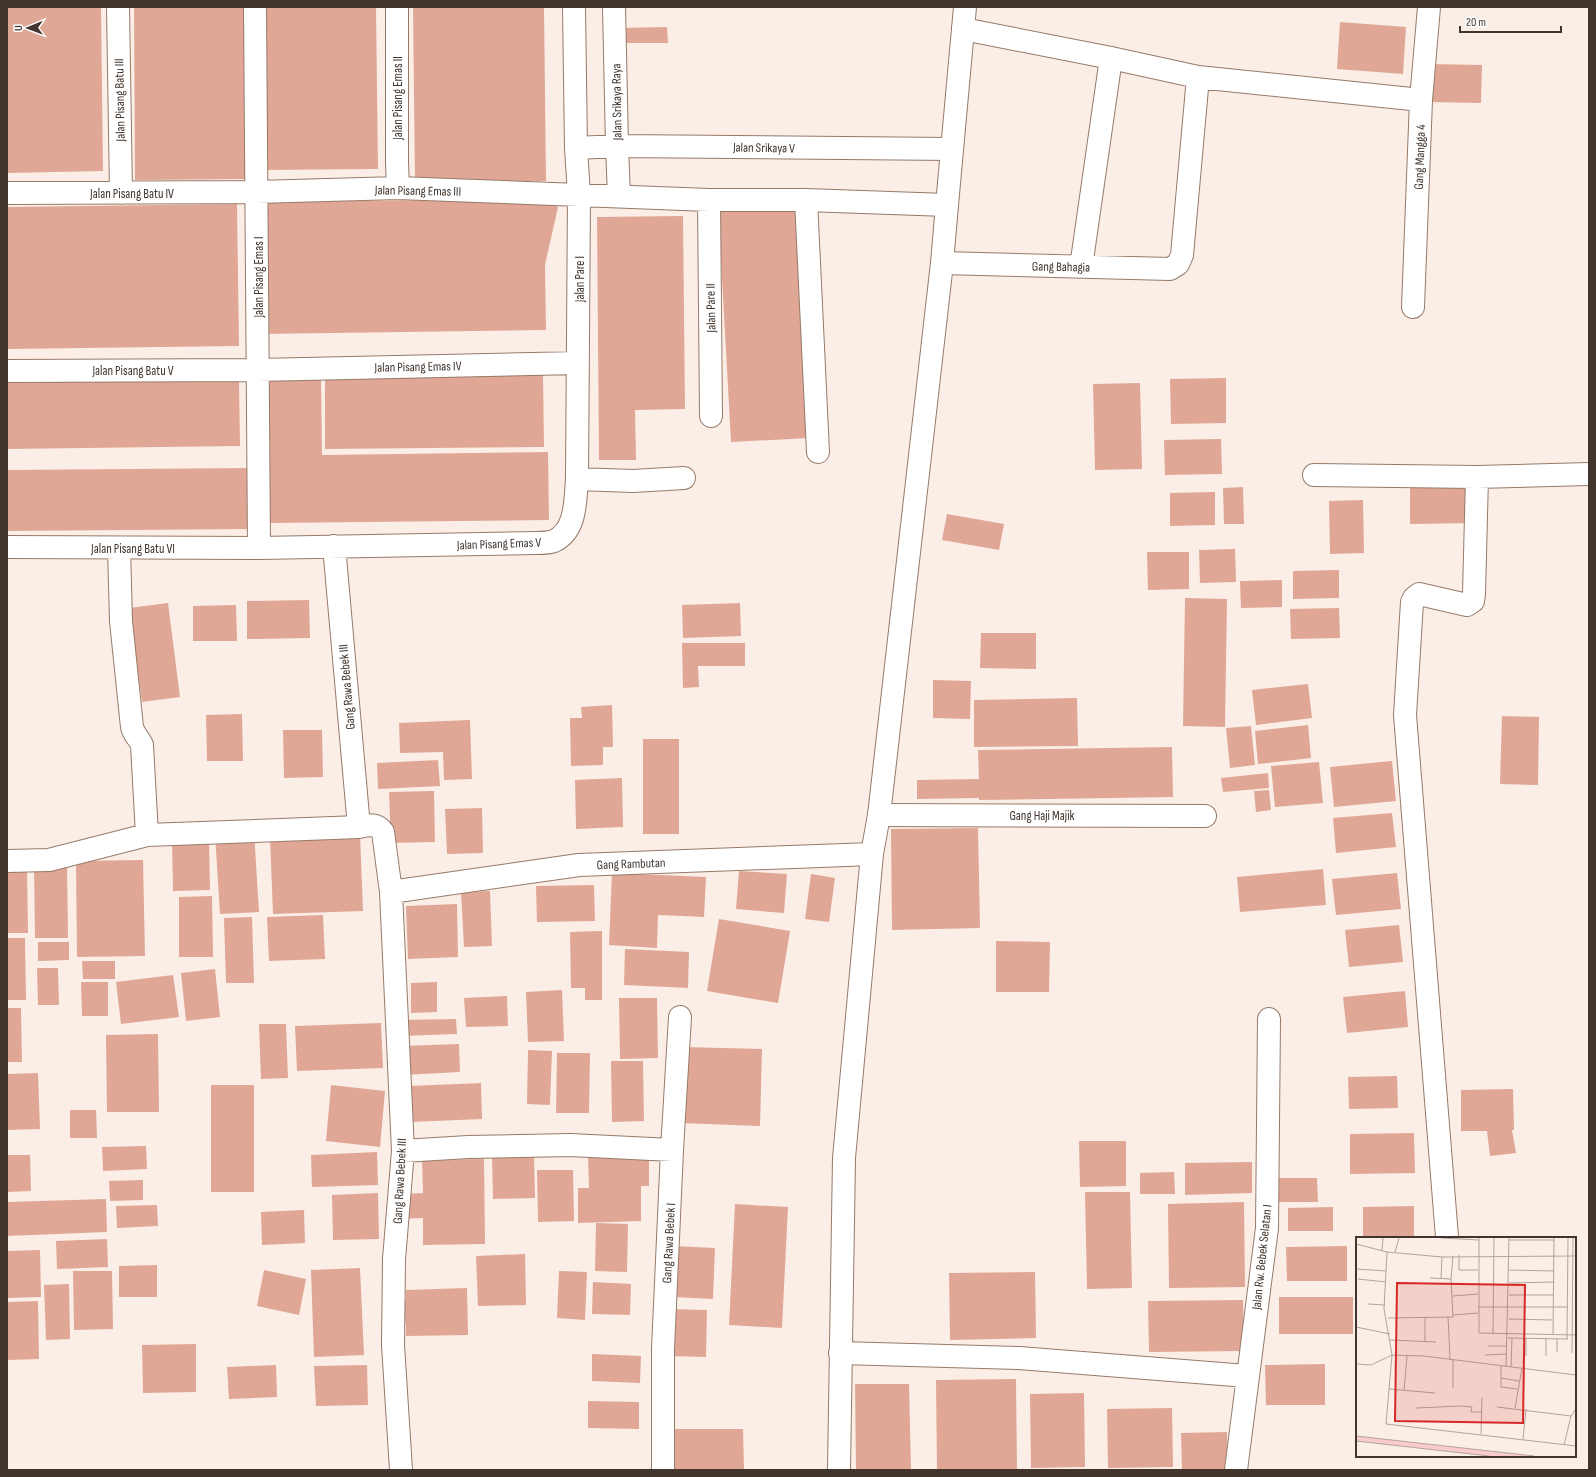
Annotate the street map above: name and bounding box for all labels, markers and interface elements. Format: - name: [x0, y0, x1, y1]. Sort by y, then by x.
- north arrow: [8, 8, 48, 48]
- scale bar: [1460, 8, 1561, 34]
- text: 20 m: [1466, 15, 1486, 30]
- text: U: [12, 25, 25, 31]
- street label: Jalan Pisang Emas II: [390, 56, 406, 141]
- street label: Jalan Pisang Batu III: [111, 58, 129, 143]
- street label: Jalan Srikaya Raya: [608, 63, 626, 142]
- street label: Gang Mangga 4: [1411, 124, 1429, 190]
- street label: Jalan Srikaya V: [732, 139, 795, 157]
- street label: Jalan Pisang Emas III: [374, 182, 461, 200]
- street label: Jalan Pisang Batu IV: [89, 186, 174, 202]
- street label: Jalan Pisang Emas I: [251, 236, 267, 319]
- street label: Jalan Pare I: [572, 256, 588, 303]
- street label: Gang Bahagia: [1032, 258, 1090, 276]
- street label: Jalan Pare II: [703, 283, 719, 334]
- street label: Jalan Pisang Emas IV: [373, 358, 462, 376]
- street label: Jalan Pisang Batu V: [91, 363, 174, 379]
- street label: Jalan Pisang Emas V: [456, 535, 542, 554]
- street label: Jalan Pisang Batu VI: [90, 541, 175, 557]
- street label: Gang Rawa Bebek III: [335, 643, 359, 730]
- street label: Gang Haji Majik: [1009, 808, 1075, 824]
- street label: Gang Rambutan: [596, 855, 666, 873]
- street label: Gang Rawa Bebek III: [390, 1138, 410, 1224]
- street label: Gang Rawa Bebek I: [659, 1202, 679, 1284]
- street label: Jalan Rw. Bebek Selatan I: [1248, 1204, 1275, 1311]
- inset map: [1356, 1237, 1576, 1457]

